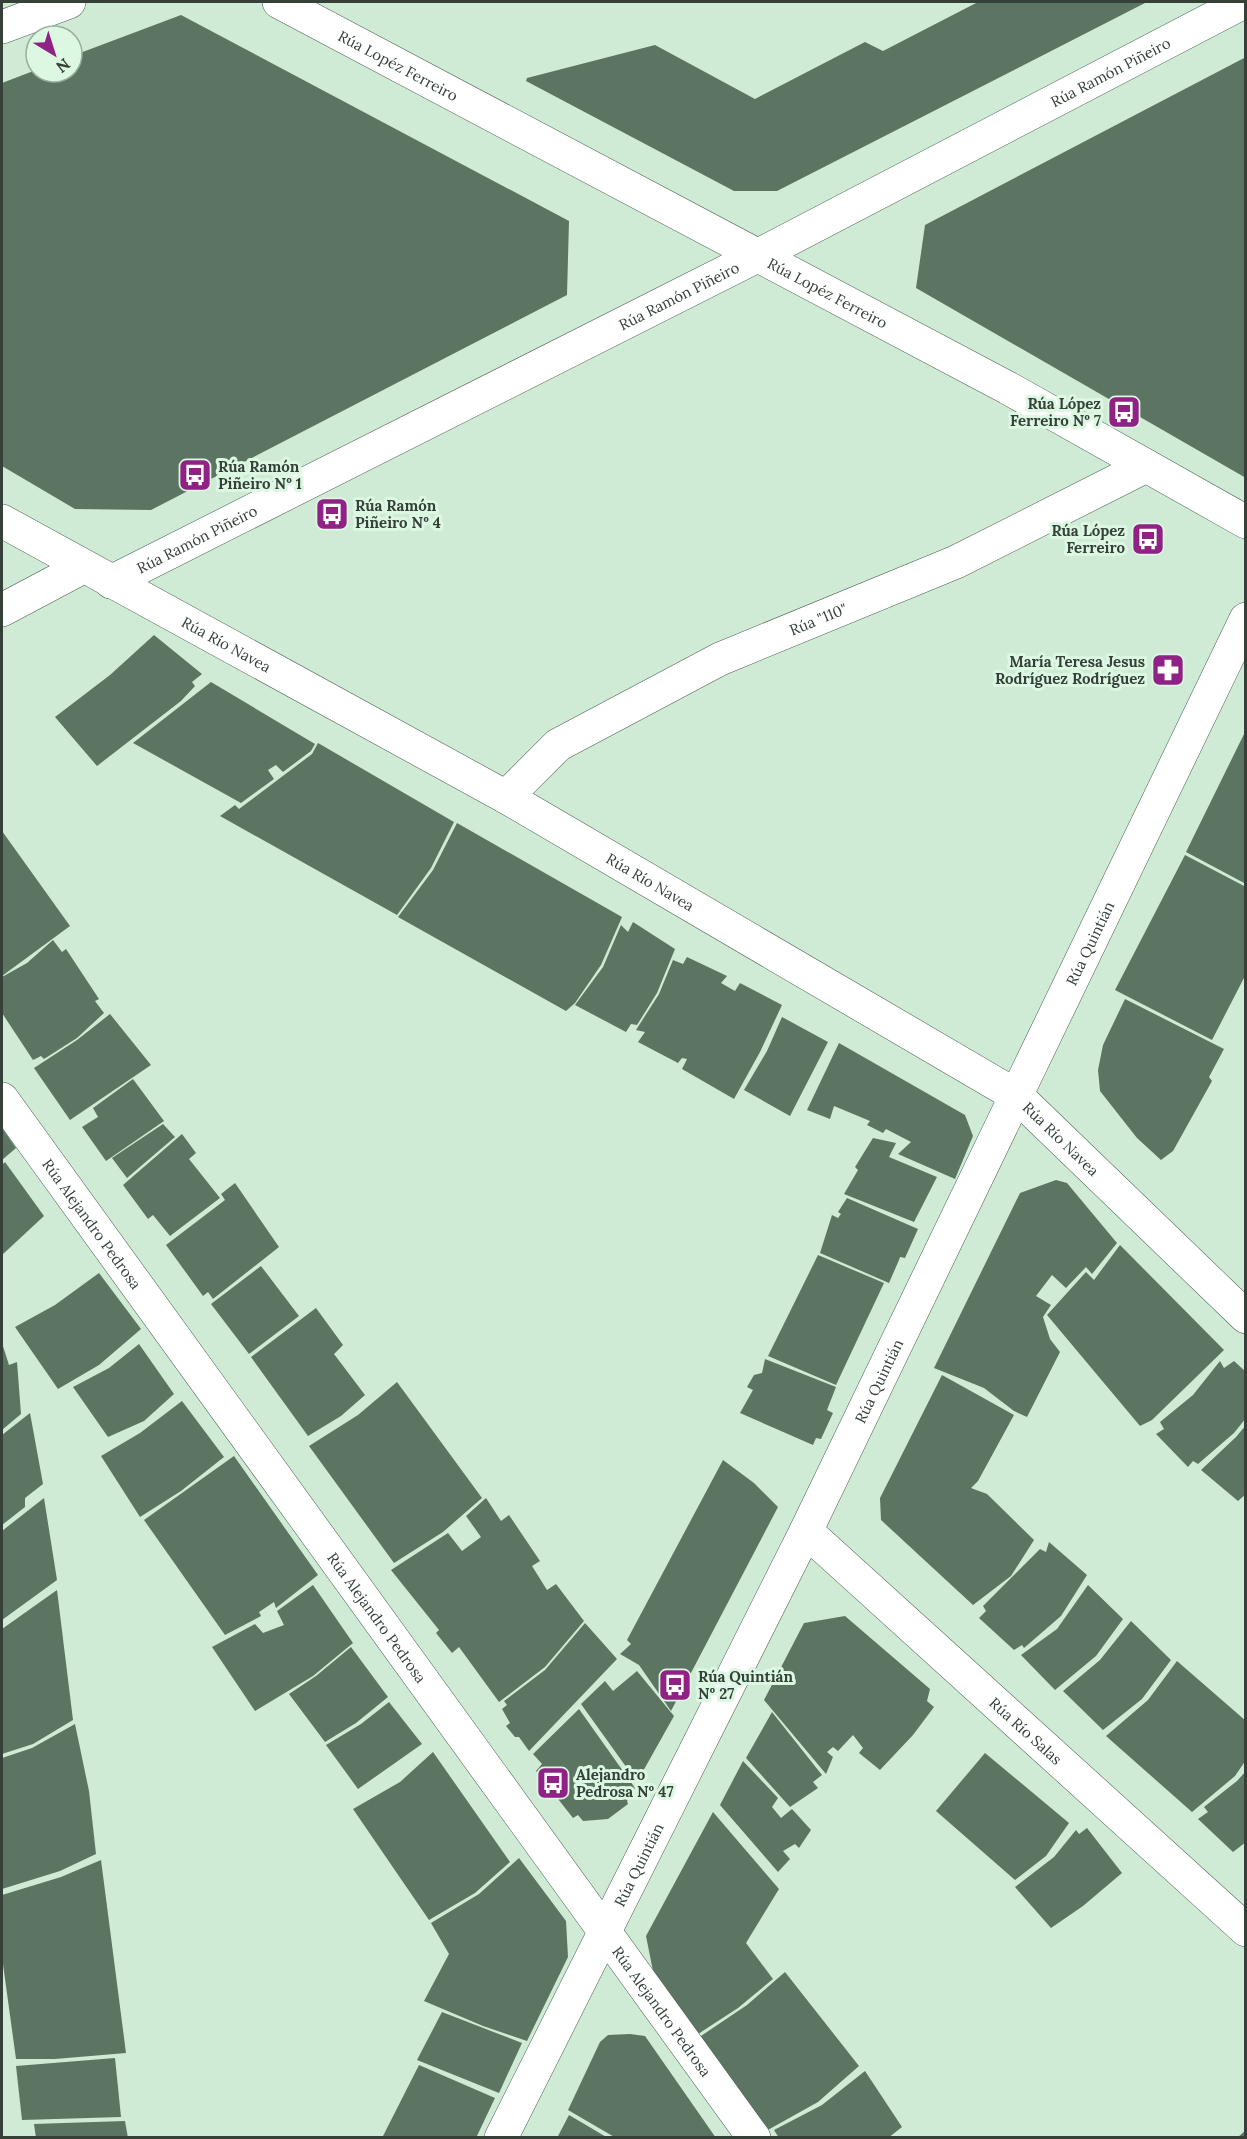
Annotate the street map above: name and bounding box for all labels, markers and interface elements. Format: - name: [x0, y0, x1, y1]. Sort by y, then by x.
- north arrow: [24, 24, 84, 84]
- street label: Rúa Lopéz Ferreiro: [335, 26, 462, 105]
- street label: Rúa Ramón Piñeiro: [1047, 33, 1174, 111]
- text: N: [52, 54, 74, 78]
- street label: Rúa Lopéz Ferreiro: [765, 253, 891, 332]
- street label: Rúa Ramón Piñeiro: [615, 257, 742, 334]
- place label: Rúa López Ferreiro Nº 7: [1010, 394, 1101, 430]
- bus stop icon: Rúa López Ferreiro Nº 7: [1106, 394, 1142, 430]
- bus stop icon: Rúa Ramón Piñeiro Nº 1: [177, 457, 213, 493]
- place label: Rúa Ramón Piñeiro Nº 1: [218, 457, 302, 493]
- bus stop icon: Rúa Ramón Piñeiro Nº 4: [314, 496, 350, 532]
- place label: Rúa Ramón Piñeiro Nº 4: [355, 496, 441, 532]
- street label: Rúa Ramón Piñeiro: [133, 500, 260, 577]
- place label: Rúa López Ferreiro: [1051, 521, 1125, 557]
- bus stop icon: Rúa López Ferreiro: [1130, 521, 1166, 557]
- street label: Rúa "110": [786, 598, 850, 639]
- street label: Rúa Río Navea: [179, 612, 275, 676]
- place label: María Teresa Jesus Rodríguez Rodríguez: [995, 652, 1145, 688]
- pharmacy icon: María Teresa Jesus Rodríguez Rodríguez: [1150, 652, 1186, 688]
- street label: Rúa Río Navea: [603, 848, 698, 915]
- street label: Rúa Quintián: [1061, 898, 1118, 988]
- street label: Rúa Río Navea: [1019, 1097, 1103, 1180]
- street label: Rúa Alejandro Pedrosa: [39, 1155, 146, 1293]
- street label: Rúa Quintián: [850, 1336, 907, 1426]
- street label: Rúa Alejandro Pedrosa: [324, 1549, 431, 1687]
- bus stop icon: Rúa Quintián Nº 27: [657, 1667, 693, 1703]
- place label: Rúa Quintián Nº 27: [698, 1667, 793, 1703]
- street label: Rúa Río Salas: [986, 1693, 1066, 1768]
- bus stop icon: Alejandro Pedrosa Nº 47: [535, 1765, 571, 1801]
- place label: Alejandro Pedrosa Nº 47: [576, 1765, 673, 1801]
- street label: Rúa Quintián: [609, 1820, 667, 1910]
- street label: Rúa Alejandro Pedrosa: [609, 1942, 716, 2080]

